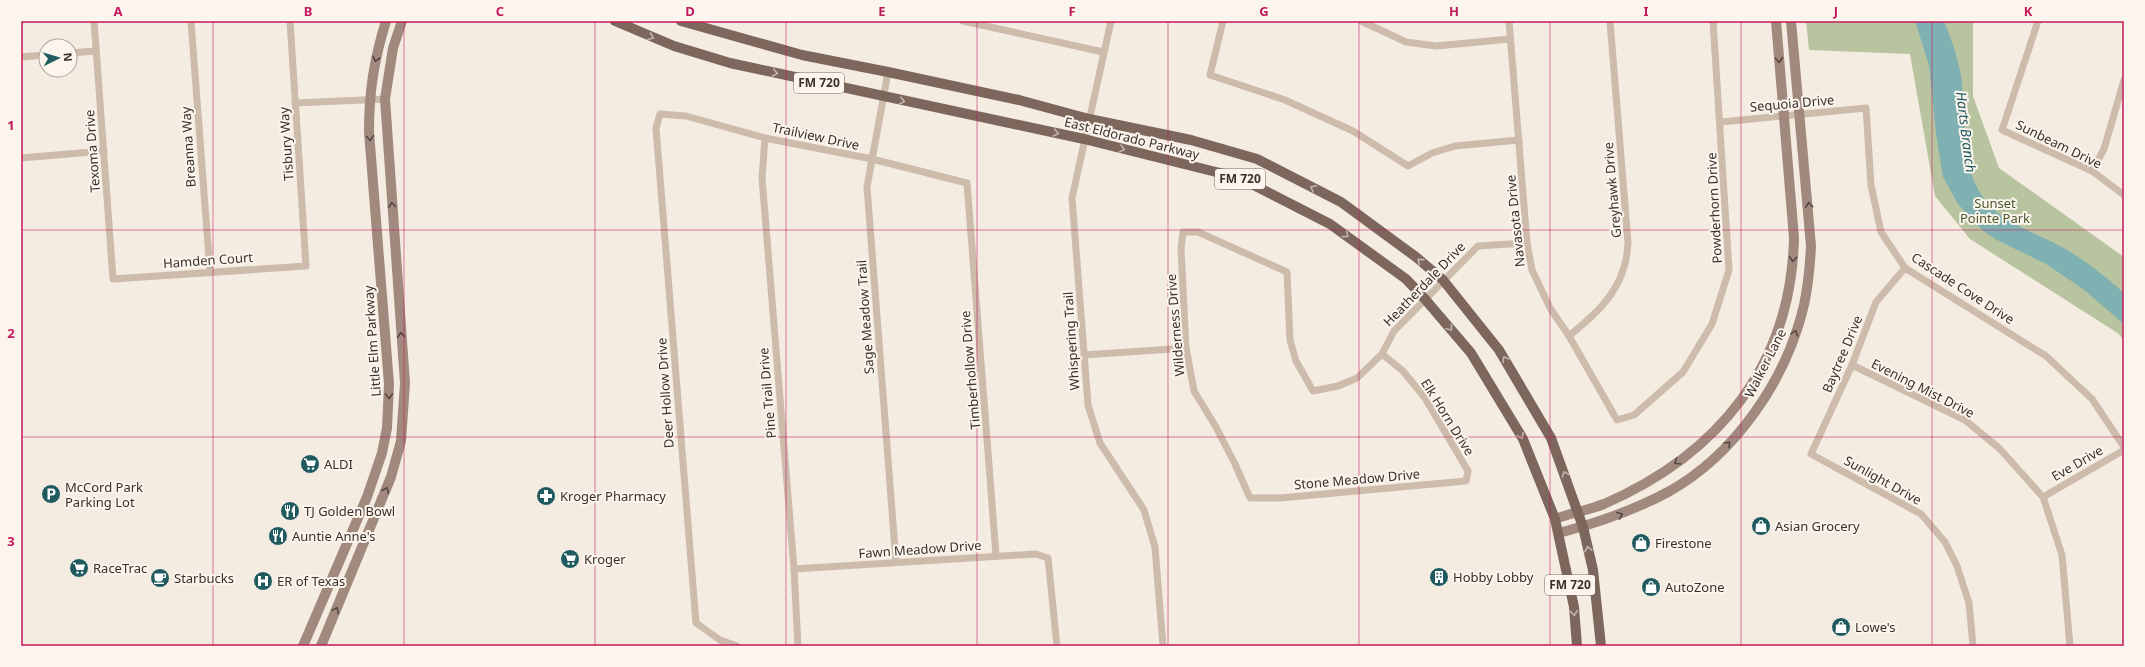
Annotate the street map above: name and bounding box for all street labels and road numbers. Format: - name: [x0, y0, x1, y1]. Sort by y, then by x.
- road number: FM 720: [794, 73, 844, 93]
- street label: Sequoia Drive: [1749, 90, 1835, 116]
- street label: Breanna Way: [176, 106, 200, 188]
- street label: Tisbury Way: [274, 106, 298, 182]
- street label: Texoma Drive: [80, 109, 104, 193]
- street label: East Eldorado Parkway: [1063, 113, 1202, 164]
- street label: Sunbeam Drive: [2013, 115, 2105, 173]
- street label: Trailview Drive: [771, 118, 861, 154]
- street label: Greyhawk Drive: [1599, 141, 1625, 239]
- street label: Powderhorn Drive: [1702, 152, 1726, 264]
- road number: FM 720: [1215, 169, 1265, 189]
- street label: Navasota Drive: [1501, 174, 1529, 268]
- street label: Heatherdale Drive: [1379, 238, 1469, 330]
- street label: Hamden Court: [162, 248, 254, 272]
- street label: Cascade Cove Drive: [1908, 248, 2018, 328]
- street label: Sage Meadow Trail: [852, 259, 878, 375]
- street label: Wilderness Drive: [1162, 273, 1188, 377]
- street label: Little Elm Parkway: [359, 284, 385, 397]
- street label: Whispering Trail: [1059, 291, 1083, 391]
- street label: Timberhollow Drive: [956, 310, 984, 430]
- street label: Baytree Drive: [1818, 313, 1866, 395]
- street label: Walker Lane: [1740, 326, 1790, 400]
- street label: Deer Hollow Drive: [652, 337, 678, 449]
- street label: Pine Trail Drive: [754, 347, 780, 439]
- street label: Evening Mist Drive: [1868, 354, 1978, 422]
- street label: Elk Horn Drive: [1417, 375, 1479, 459]
- street label: Eve Drive: [2048, 441, 2106, 485]
- street label: Sunlight Drive: [1841, 451, 1925, 509]
- street label: Stone Meadow Drive: [1293, 465, 1421, 493]
- street label: Fawn Meadow Drive: [858, 536, 982, 562]
- road number: FM 720: [1545, 575, 1595, 595]

